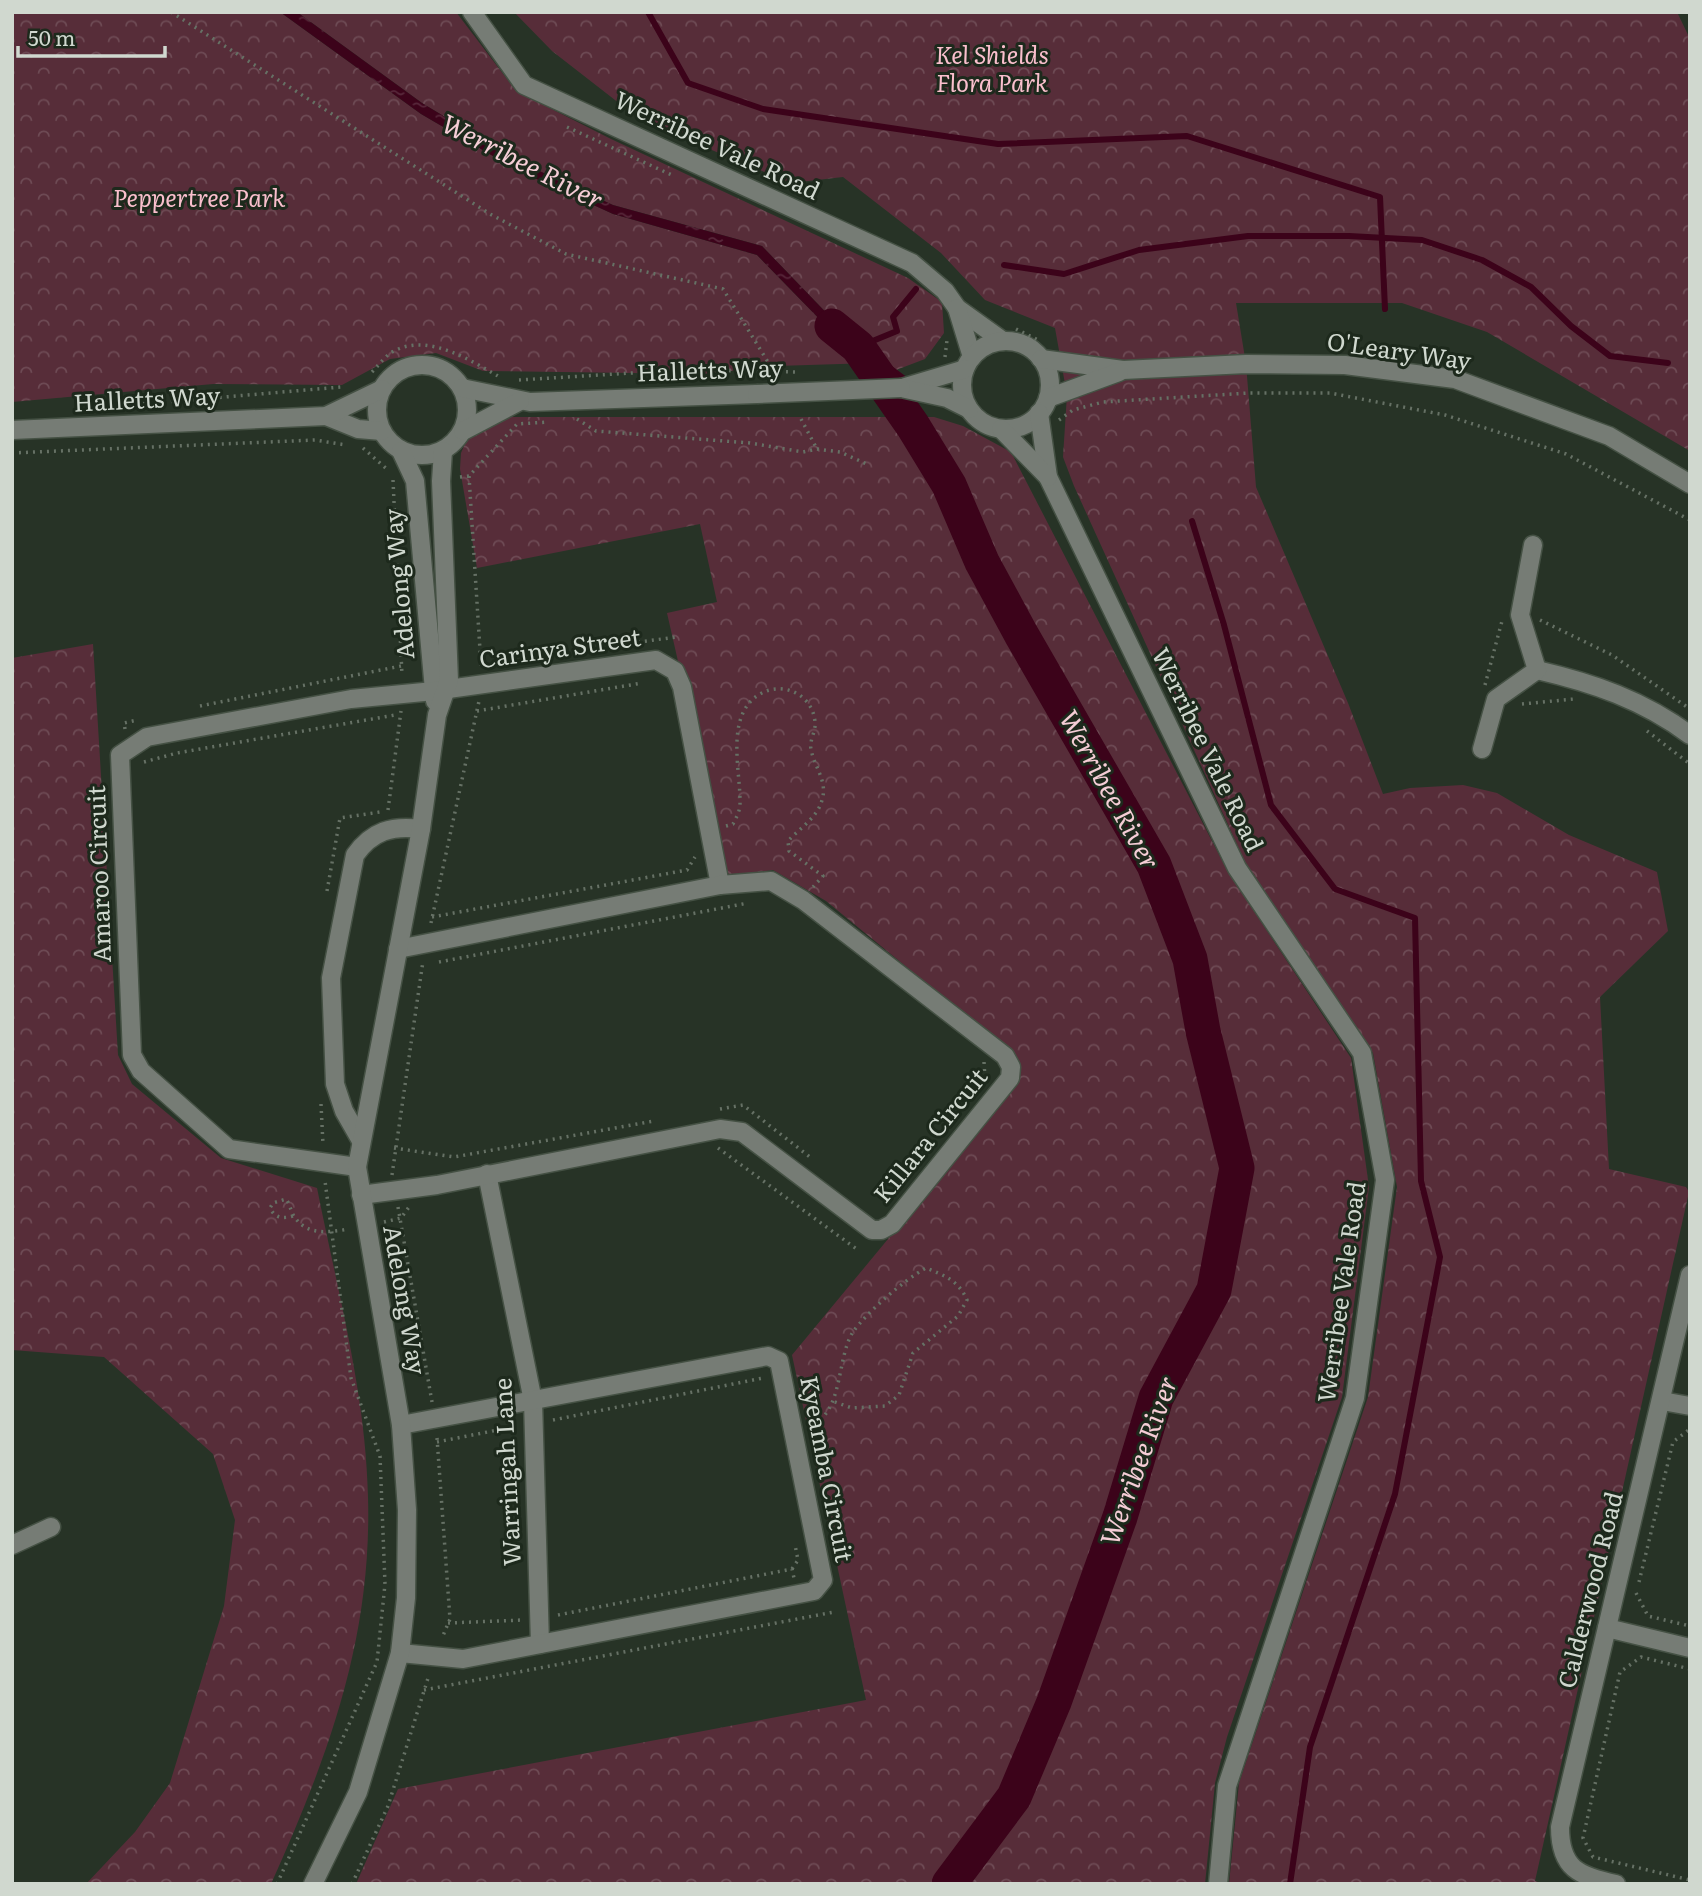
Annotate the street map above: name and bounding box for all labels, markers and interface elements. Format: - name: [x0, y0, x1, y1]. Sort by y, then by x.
- scale bar: [18, 14, 164, 58]
- text: 50 m: [28, 21, 75, 52]
- park label: Kel Shields Flora Park: [935, 36, 1049, 99]
- street label: Werribee Vale Road: [610, 81, 827, 207]
- water label: Werribee River: [435, 102, 611, 217]
- park label: Peppertree Park: [113, 179, 286, 214]
- street label: O'Leary Way: [1325, 322, 1474, 377]
- street label: Halletts Way: [636, 348, 784, 389]
- street label: Halletts Way: [73, 376, 221, 419]
- street label: Adelong Way: [373, 507, 422, 661]
- street label: Carinya Street: [477, 618, 643, 675]
- street label: Werribee Vale Road: [1145, 641, 1274, 857]
- water label: Werribee River: [1051, 702, 1171, 876]
- street label: Amaroo Circuit: [77, 785, 118, 963]
- street label: Killara Circuit: [864, 1059, 994, 1209]
- street label: Werribee Vale Road: [1307, 1178, 1372, 1405]
- street label: Adelong Way: [376, 1222, 437, 1377]
- water label: Werribee River: [1088, 1370, 1185, 1550]
- street label: Kyeamba Circuit: [793, 1372, 864, 1565]
- street label: Warringah Lane: [483, 1377, 528, 1567]
- street label: Calderwood Road: [1547, 1487, 1630, 1691]

